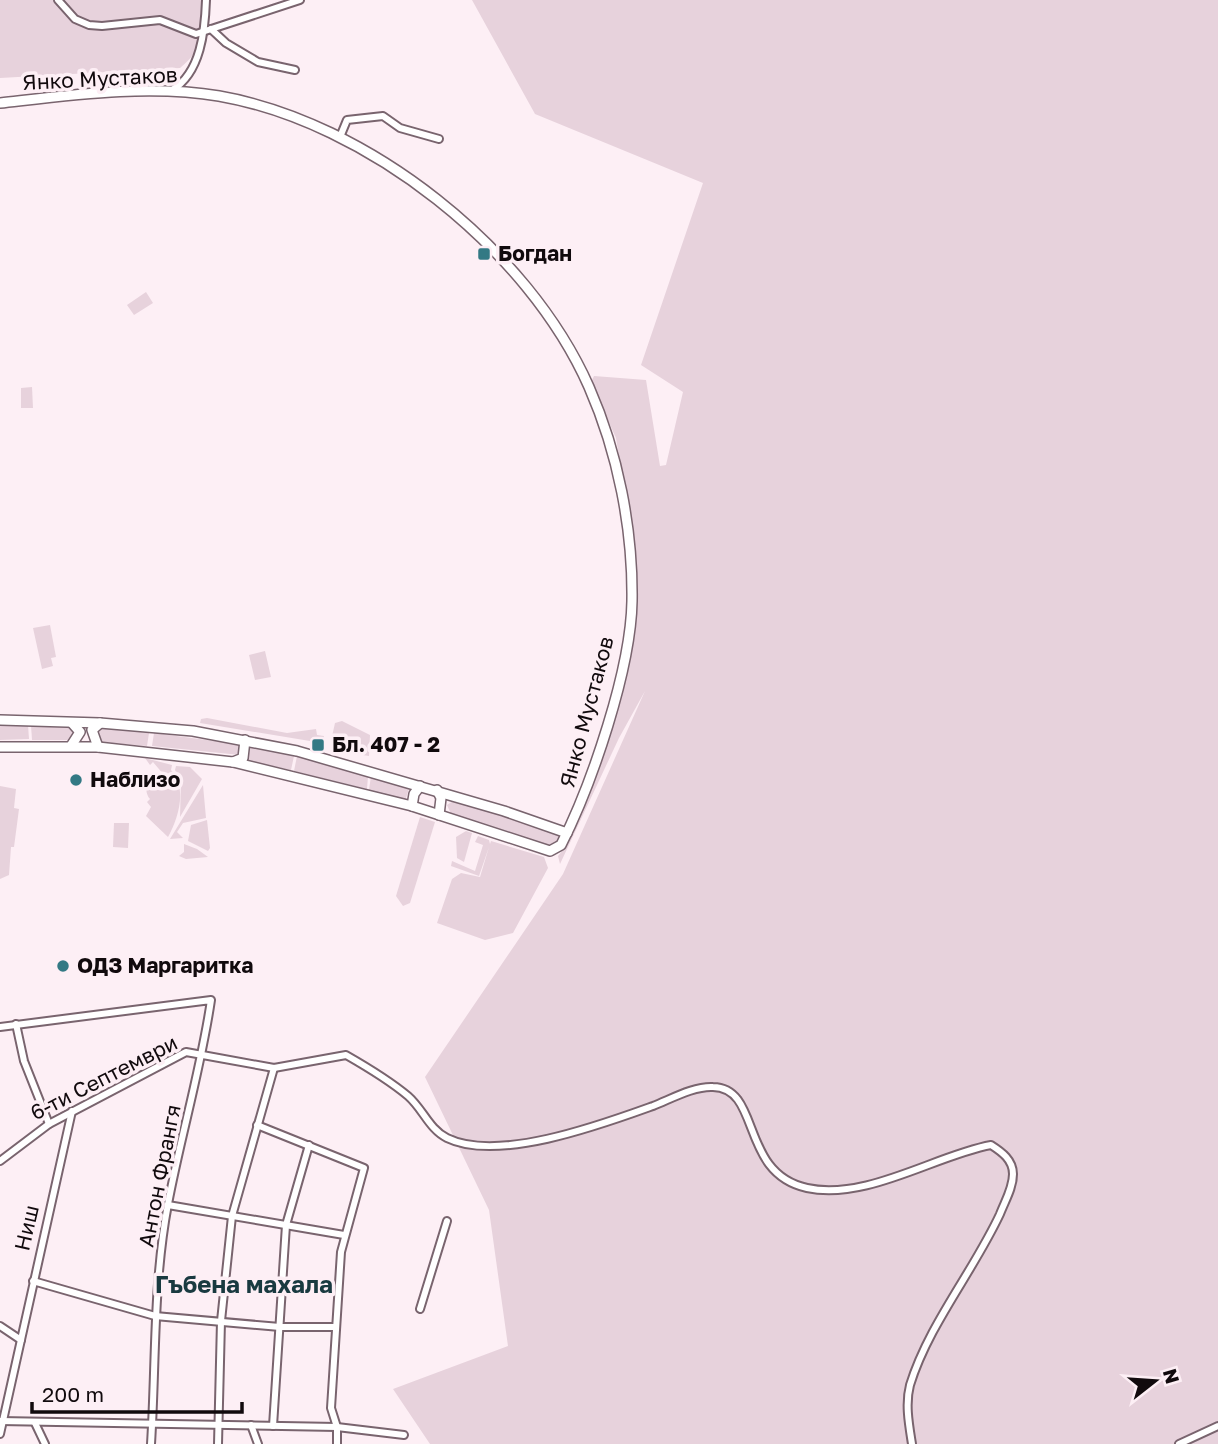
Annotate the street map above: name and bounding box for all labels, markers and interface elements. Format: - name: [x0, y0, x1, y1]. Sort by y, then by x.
- street label: Янко Мустаков: [22, 61, 178, 95]
- place label: Богдан: [498, 240, 572, 266]
- marker: Богдан: [476, 246, 492, 262]
- street label: Янко Мустаков: [553, 633, 619, 790]
- place label: Бл. 407 - 2: [332, 731, 440, 757]
- marker: Бл. 407 - 2: [310, 737, 326, 753]
- place label: Наблизо: [90, 766, 180, 792]
- marker: Наблизо: [68, 772, 84, 788]
- place label: ОДЗ Маргаритка: [77, 952, 253, 978]
- marker: ОДЗ Маргаритка: [55, 958, 71, 974]
- street label: 6-ти Септември: [26, 1029, 181, 1125]
- street label: Антон Франгя: [132, 1102, 186, 1249]
- street label: Ниш: [8, 1203, 44, 1253]
- district label: Гъбена махала: [155, 1269, 333, 1298]
- north arrow: [1120, 1346, 1190, 1416]
- text: N: [1159, 1366, 1185, 1386]
- scale bar: [32, 1370, 242, 1414]
- text: 200 m: [42, 1381, 104, 1407]

